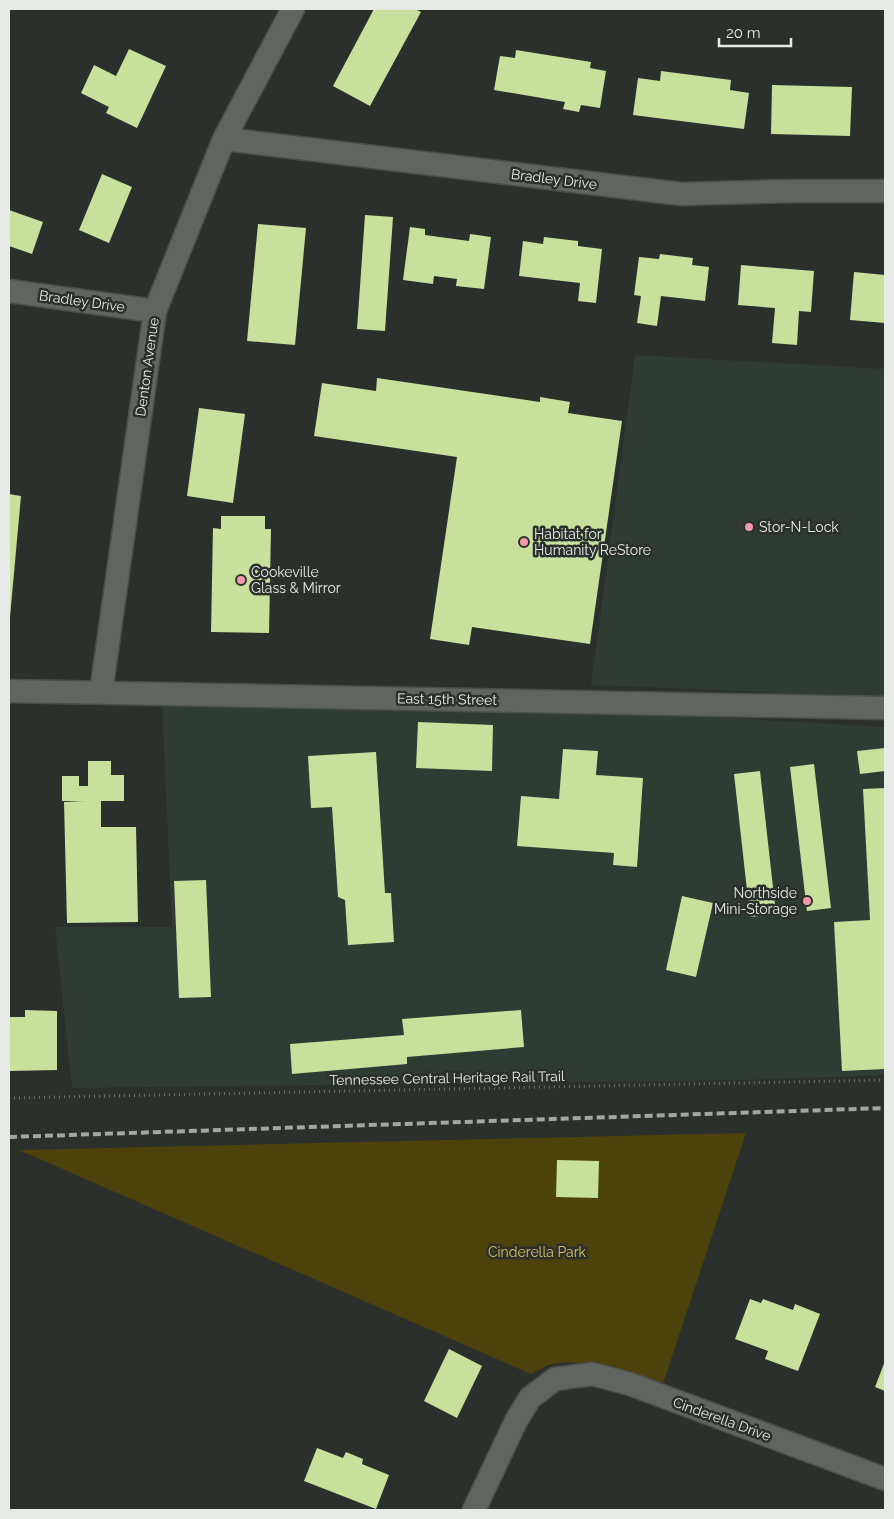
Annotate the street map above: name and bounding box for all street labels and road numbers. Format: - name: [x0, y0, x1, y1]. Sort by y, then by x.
- street label: Bradley Drive: [510, 166, 598, 192]
- street label: Bradley Drive: [38, 287, 126, 315]
- street label: Denton Avenue: [132, 317, 162, 417]
- street label: East 15th Street: [397, 690, 497, 708]
- street label: Tennessee Central Heritage Rail Trail: [329, 1068, 565, 1088]
- street label: Cinderella Drive: [671, 1394, 773, 1444]

